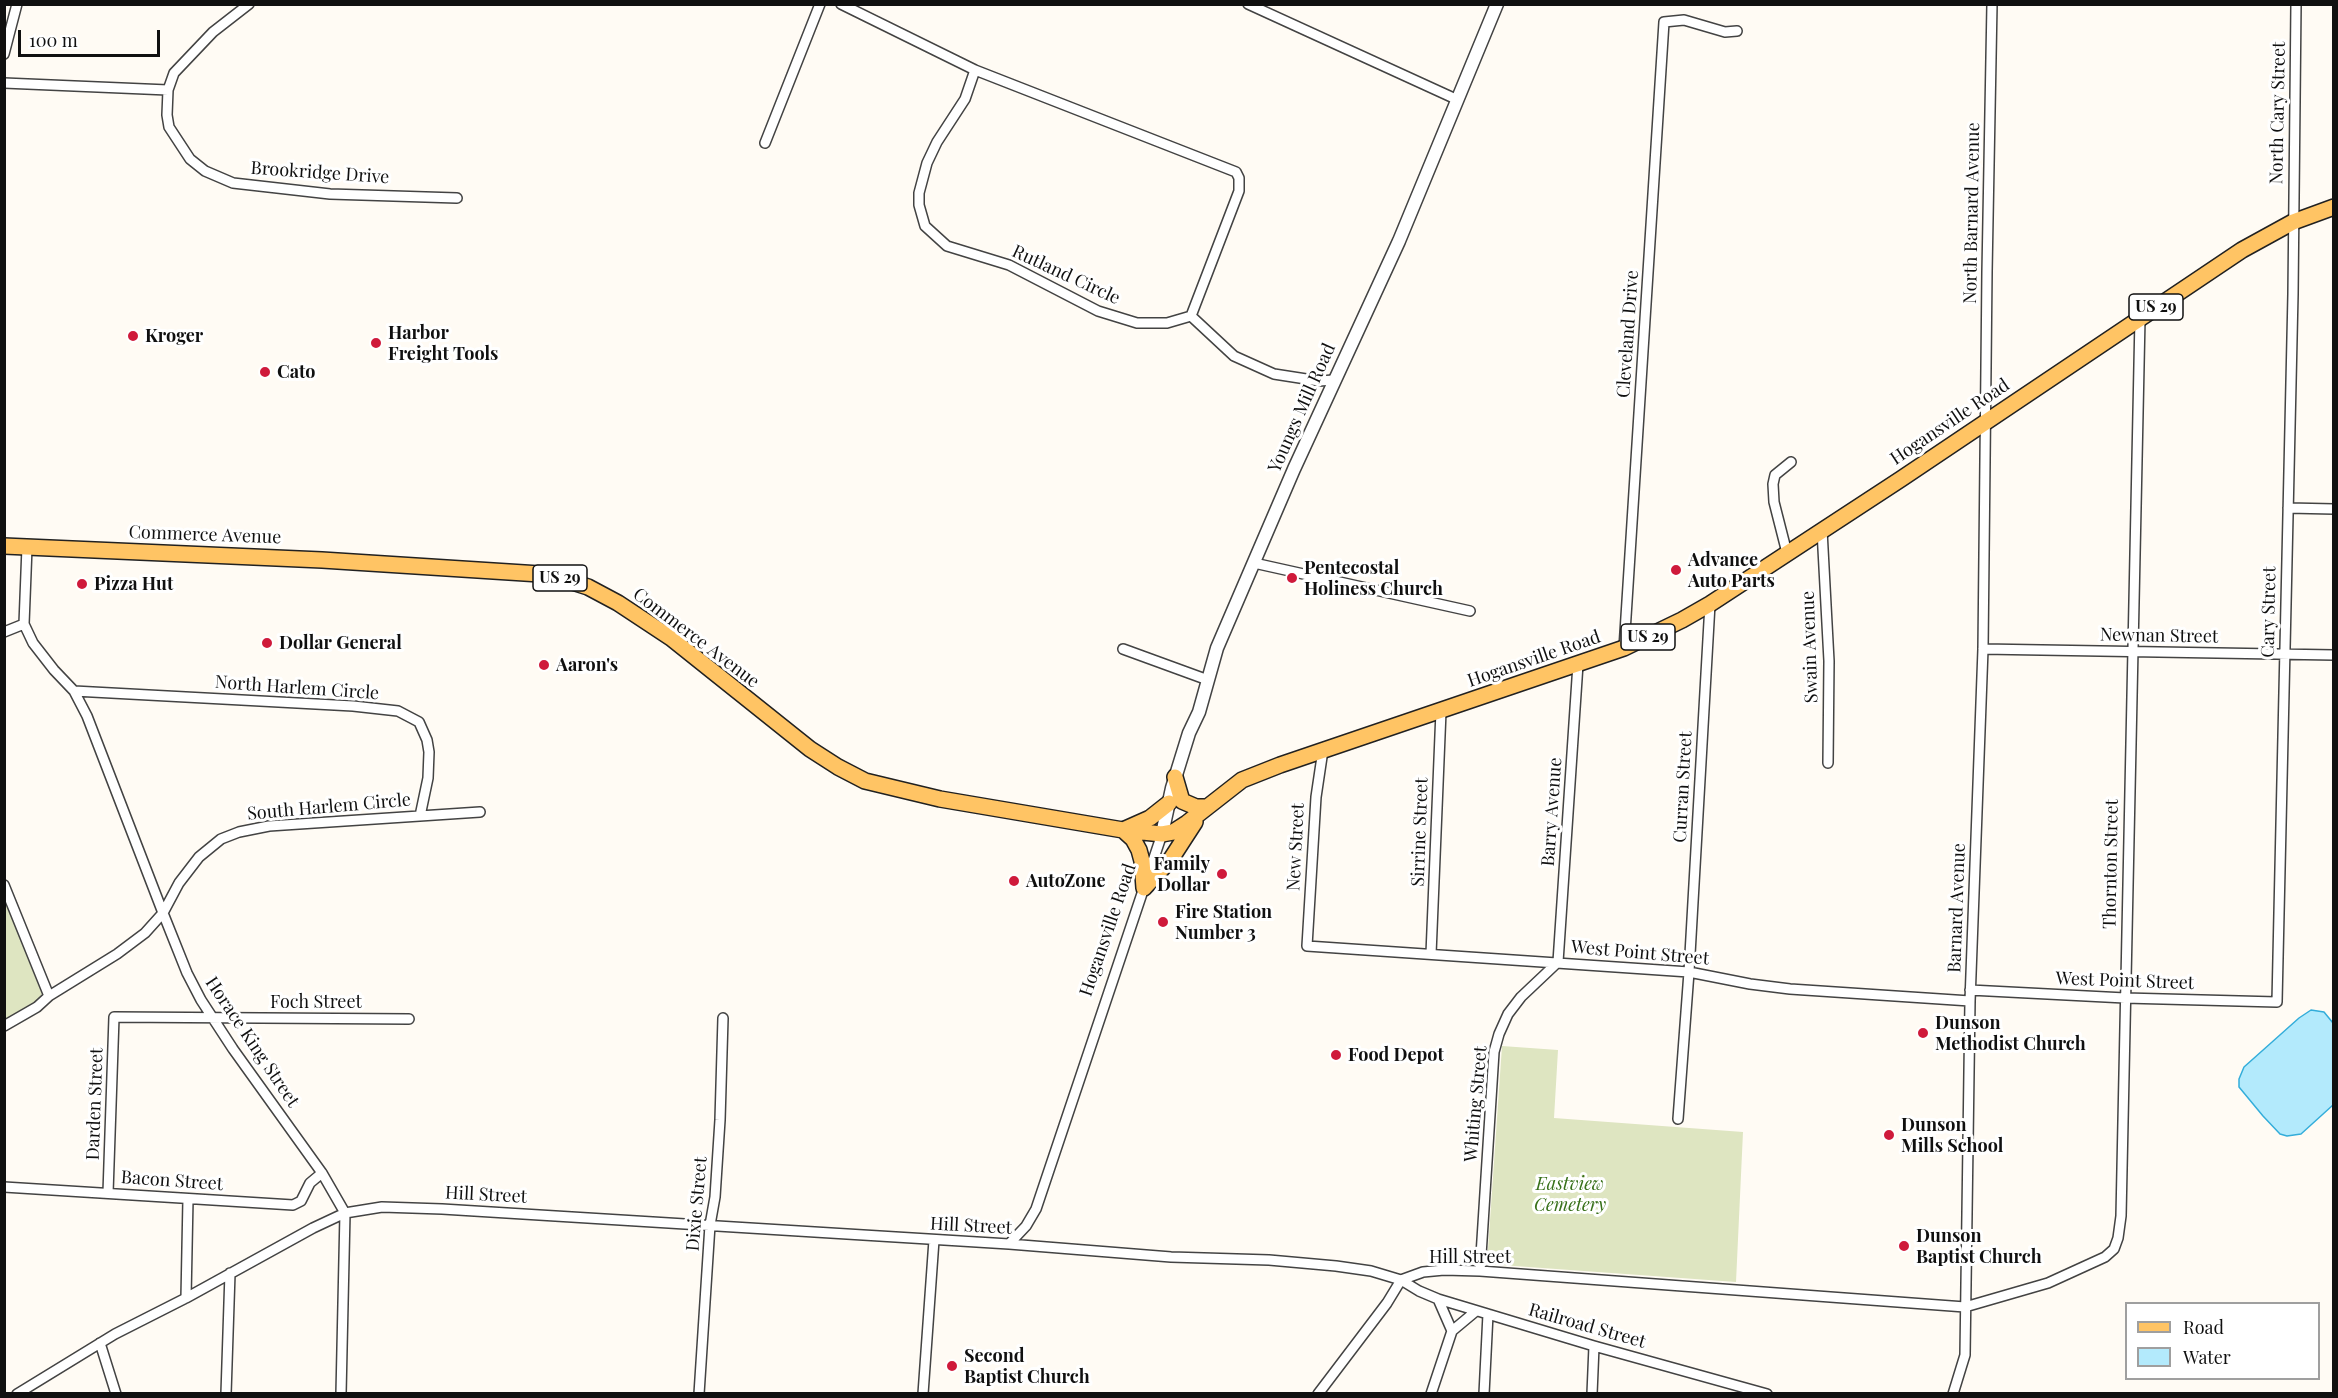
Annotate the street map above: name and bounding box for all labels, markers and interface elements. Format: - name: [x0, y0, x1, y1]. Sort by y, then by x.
- scale bar: [21, 18, 164, 56]
- text: 100 m: [29, 28, 78, 52]
- street label: North Cary Street: [2266, 41, 2290, 185]
- street label: North Barnard Avenue: [1960, 122, 1984, 304]
- street label: Brookridge Drive: [250, 157, 390, 189]
- street label: Rutland Circle: [1009, 241, 1123, 309]
- street label: Cleveland Drive: [1613, 269, 1643, 399]
- road number: US 29: [2129, 294, 2183, 320]
- place label: Harbor Freight Tools: [388, 322, 498, 364]
- place label: Kroger: [145, 325, 203, 347]
- marker: Kroger: [126, 329, 140, 343]
- marker: Harbor Freight Tools: [369, 336, 383, 350]
- street label: Youngs Mill Road: [1264, 340, 1340, 476]
- place label: Cato: [277, 361, 315, 383]
- marker: Cato: [258, 365, 272, 379]
- street label: Hogansville Road: [1886, 374, 2014, 470]
- street label: Commerce Avenue: [128, 522, 282, 548]
- place label: Advance Auto Parts: [1688, 549, 1775, 592]
- place label: Pentecostal Holiness Church: [1304, 557, 1443, 600]
- marker: Advance Auto Parts: [1669, 563, 1683, 577]
- road number: US 29: [533, 565, 587, 591]
- street label: Cary Street: [2257, 566, 2281, 658]
- marker: Pentecostal Holiness Church: [1285, 571, 1299, 585]
- place label: Pizza Hut: [94, 573, 173, 595]
- marker: Pizza Hut: [75, 577, 89, 591]
- street label: Commerce Avenue: [629, 583, 763, 693]
- street label: Swain Avenue: [1797, 590, 1823, 704]
- road number: US 29: [1621, 624, 1675, 650]
- street label: Newnan Street: [2100, 624, 2218, 648]
- street label: Hogansville Road: [1465, 626, 1603, 692]
- place label: Dollar General: [279, 632, 402, 654]
- marker: Dollar General: [260, 636, 274, 650]
- place label: Aaron's: [556, 654, 618, 676]
- marker: Aaron's: [537, 658, 551, 672]
- street label: North Harlem Circle: [214, 671, 380, 705]
- street label: Curran Street: [1669, 731, 1697, 843]
- street label: Barry Avenue: [1537, 757, 1567, 867]
- street label: Sirrine Street: [1407, 777, 1433, 887]
- street label: South Harlem Circle: [246, 789, 412, 825]
- street label: Thornton Street: [2099, 799, 2123, 929]
- street label: New Street: [1283, 802, 1309, 892]
- street label: Barnard Avenue: [1944, 843, 1970, 973]
- place label: Family Dollar: [1153, 853, 1210, 896]
- street label: Hogansville Road: [1075, 861, 1141, 999]
- marker: Family Dollar: [1215, 867, 1229, 881]
- place label: AutoZone: [1026, 870, 1106, 892]
- marker: AutoZone: [1007, 874, 1021, 888]
- place label: Fire Station Number 3: [1175, 901, 1272, 944]
- marker: Fire Station Number 3: [1156, 915, 1170, 929]
- street label: West Point Street: [1570, 936, 1710, 970]
- street label: West Point Street: [2055, 968, 2195, 994]
- street label: Horace King Street: [200, 973, 304, 1111]
- street label: Foch Street: [270, 991, 362, 1013]
- place label: Dunson Methodist Church: [1935, 1012, 2086, 1054]
- marker: Dunson Methodist Church: [1916, 1026, 1930, 1040]
- place label: Food Depot: [1348, 1044, 1444, 1066]
- street label: Whiting Street: [1460, 1045, 1492, 1163]
- street label: Darden Street: [82, 1047, 108, 1161]
- marker: Food Depot: [1329, 1048, 1343, 1062]
- place label: Dunson Mills School: [1901, 1114, 2003, 1156]
- marker: Dunson Mills School: [1882, 1128, 1896, 1142]
- street label: Dixie Street: [682, 1156, 712, 1252]
- street label: Bacon Street: [120, 1167, 224, 1195]
- park label: Eastview Cemetery: [1534, 1173, 1606, 1216]
- street label: Hill Street: [444, 1182, 528, 1208]
- street label: Hill Street: [929, 1213, 1013, 1239]
- place label: Dunson Baptist Church: [1916, 1225, 2042, 1268]
- marker: Dunson Baptist Church: [1897, 1239, 1911, 1253]
- street label: Hill Street: [1429, 1246, 1511, 1268]
- street label: Railroad Street: [1526, 1299, 1648, 1353]
- legend: [2125, 1302, 2320, 1380]
- text: Road: [2183, 1315, 2224, 1339]
- place label: Second Baptist Church: [964, 1345, 1090, 1388]
- text: Water: [2183, 1345, 2231, 1369]
- marker: Second Baptist Church: [945, 1359, 959, 1373]

